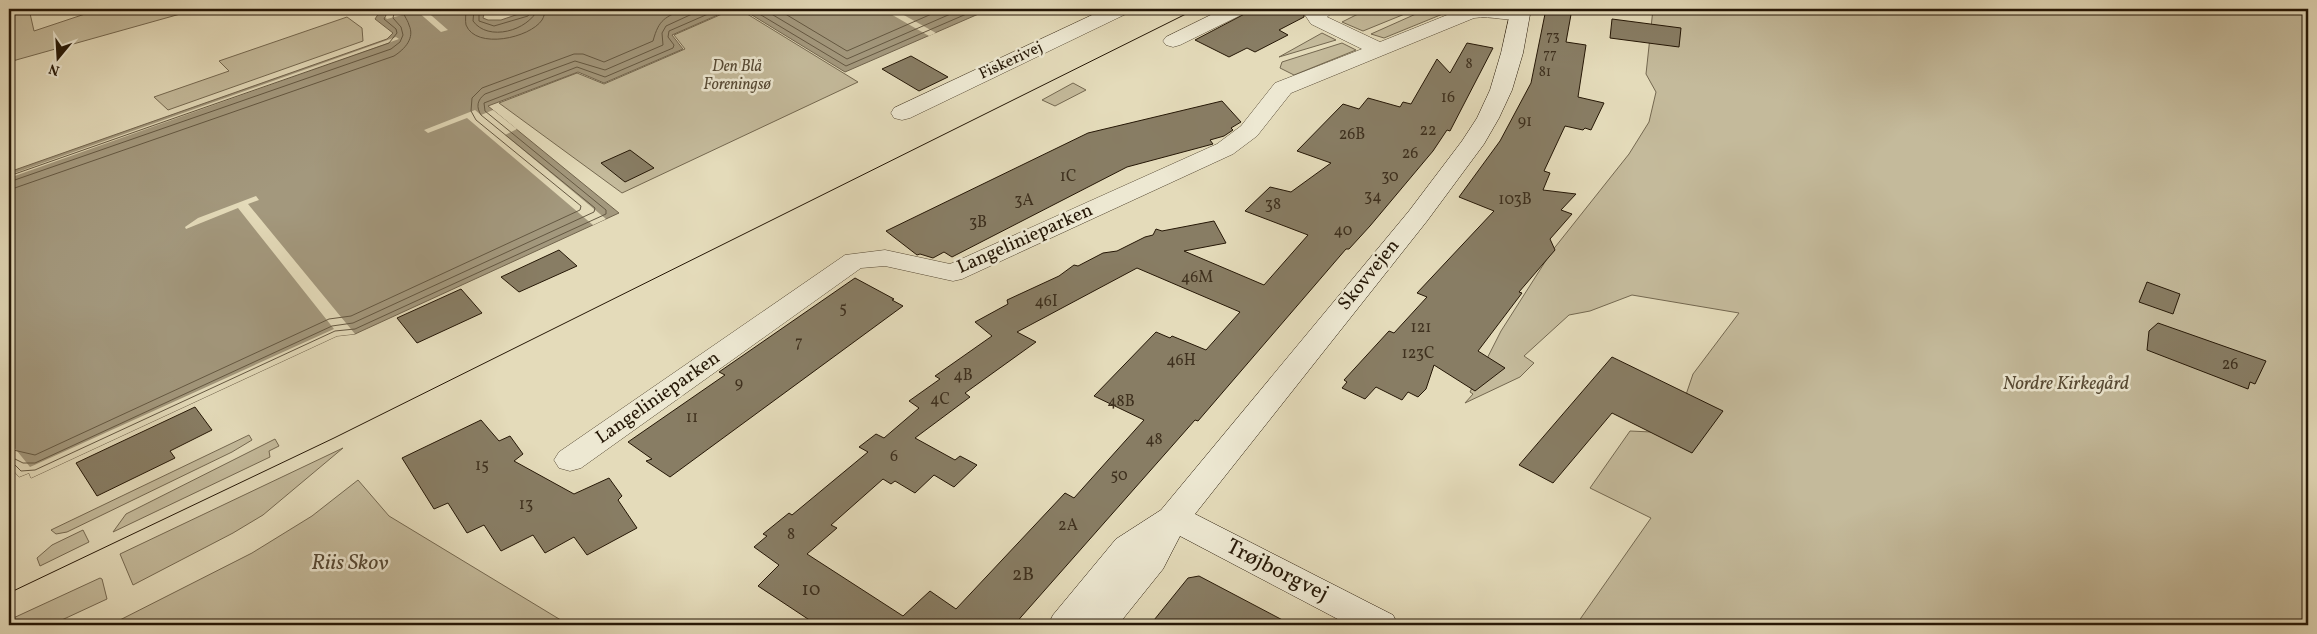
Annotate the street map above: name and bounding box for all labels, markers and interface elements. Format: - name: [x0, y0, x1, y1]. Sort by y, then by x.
- house number: 73: [1546, 27, 1560, 46]
- north arrow: [32, 32, 82, 82]
- street label: Fiskerivej: [975, 37, 1047, 85]
- house number: 77: [1543, 45, 1557, 64]
- house number: 8: [1465, 55, 1473, 74]
- park label: Den Blå Foreningsø: [703, 56, 771, 96]
- text: N: [47, 58, 62, 80]
- house number: 81: [1539, 63, 1551, 82]
- house number: 16: [1441, 87, 1455, 109]
- house number: 91: [1518, 111, 1532, 133]
- house number: 22: [1419, 120, 1437, 142]
- house number: 26B: [1339, 124, 1365, 146]
- house number: 26: [1402, 143, 1418, 165]
- house number: 1C: [1060, 166, 1076, 188]
- house number: 30: [1381, 166, 1399, 188]
- house number: 34: [1364, 186, 1382, 208]
- house number: 103B: [1498, 189, 1532, 211]
- house number: 3A: [1014, 190, 1034, 212]
- house number: 38: [1265, 194, 1281, 216]
- street label: Langelinieparken: [953, 197, 1097, 281]
- house number: 3B: [969, 212, 987, 234]
- house number: 40: [1334, 220, 1352, 242]
- street label: Skovvejen: [1332, 234, 1406, 316]
- house number: 46M: [1181, 267, 1213, 289]
- house number: 46I: [1034, 291, 1058, 313]
- house number: 5: [839, 298, 847, 320]
- house number: 121: [1410, 317, 1432, 339]
- house number: 7: [795, 332, 803, 354]
- house number: 123C: [1402, 343, 1434, 365]
- street label: Langelinieparken: [591, 345, 725, 451]
- house number: 46H: [1166, 350, 1196, 372]
- house number: 26: [2222, 354, 2238, 376]
- house number: 4B: [953, 365, 973, 387]
- park label: Nordre Kirkegård: [2003, 371, 2129, 397]
- house number: 9: [735, 373, 743, 395]
- house number: 4C: [930, 389, 950, 411]
- house number: 48B: [1107, 391, 1135, 413]
- house number: 11: [686, 407, 698, 429]
- house number: 48: [1145, 429, 1163, 451]
- house number: 6: [890, 446, 898, 468]
- house number: 15: [475, 455, 489, 477]
- house number: 50: [1111, 465, 1128, 487]
- house number: 13: [519, 494, 533, 516]
- house number: 2A: [1058, 515, 1078, 537]
- house number: 8: [787, 524, 795, 546]
- street label: Trøjborgvej: [1220, 532, 1334, 610]
- park label: Riis Skov: [311, 548, 389, 579]
- house number: 2B: [1012, 562, 1034, 588]
- house number: 10: [802, 577, 820, 603]

